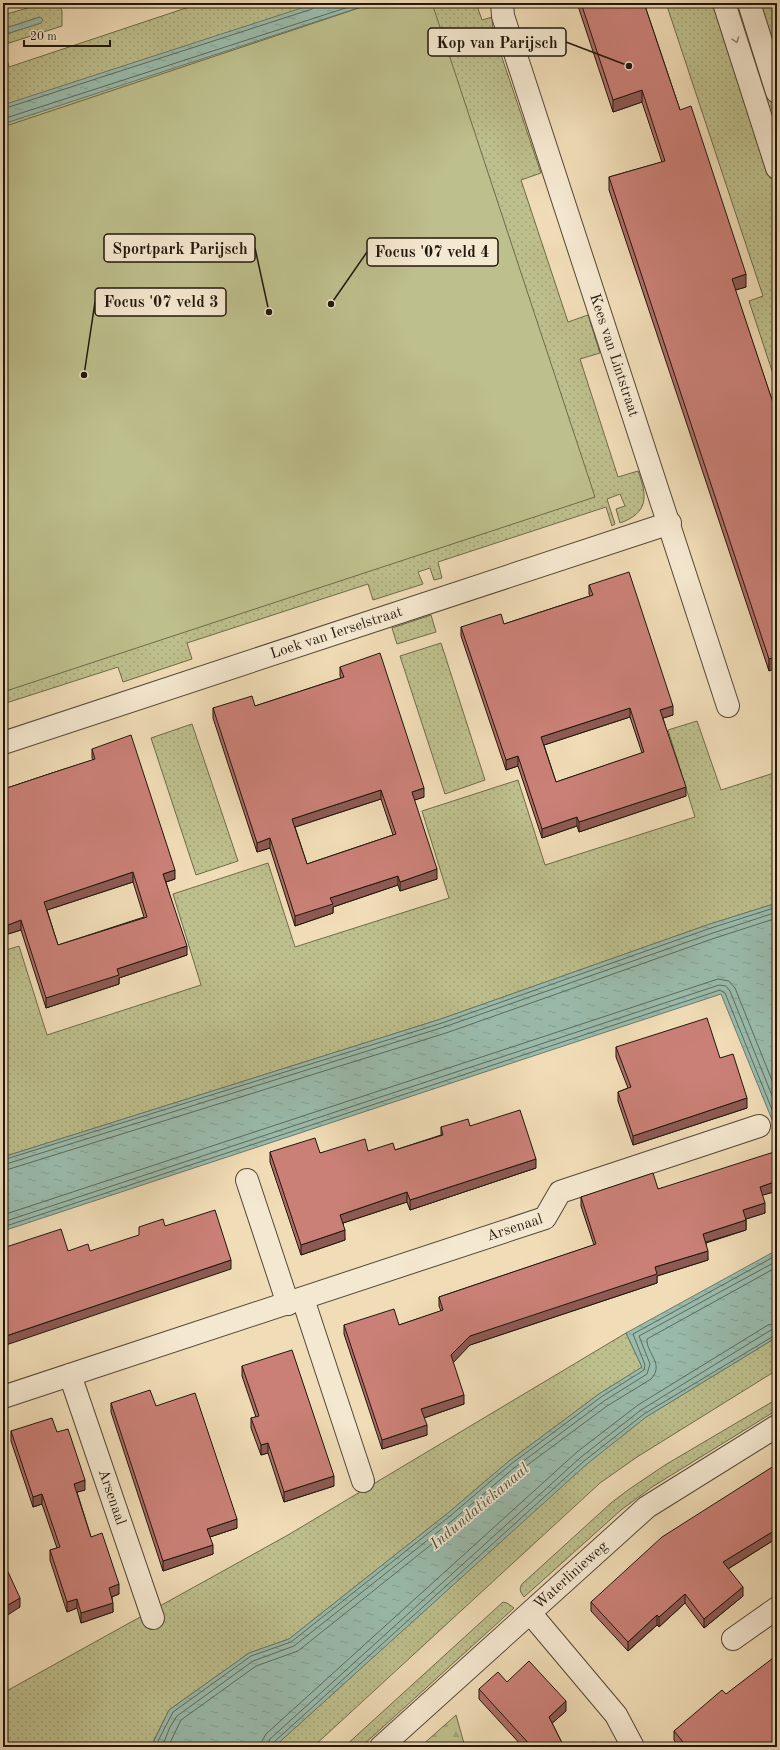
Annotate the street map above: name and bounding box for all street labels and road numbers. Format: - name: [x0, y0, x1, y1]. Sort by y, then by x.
- street label: Kees van Lintstraat: [587, 292, 641, 419]
- street label: Loek van Ierselstraat: [268, 604, 404, 662]
- street label: Arsenaal: [485, 1212, 545, 1244]
- street label: Arsenaal: [95, 1467, 128, 1527]
- street label: Waterlinieweg: [531, 1539, 611, 1612]

